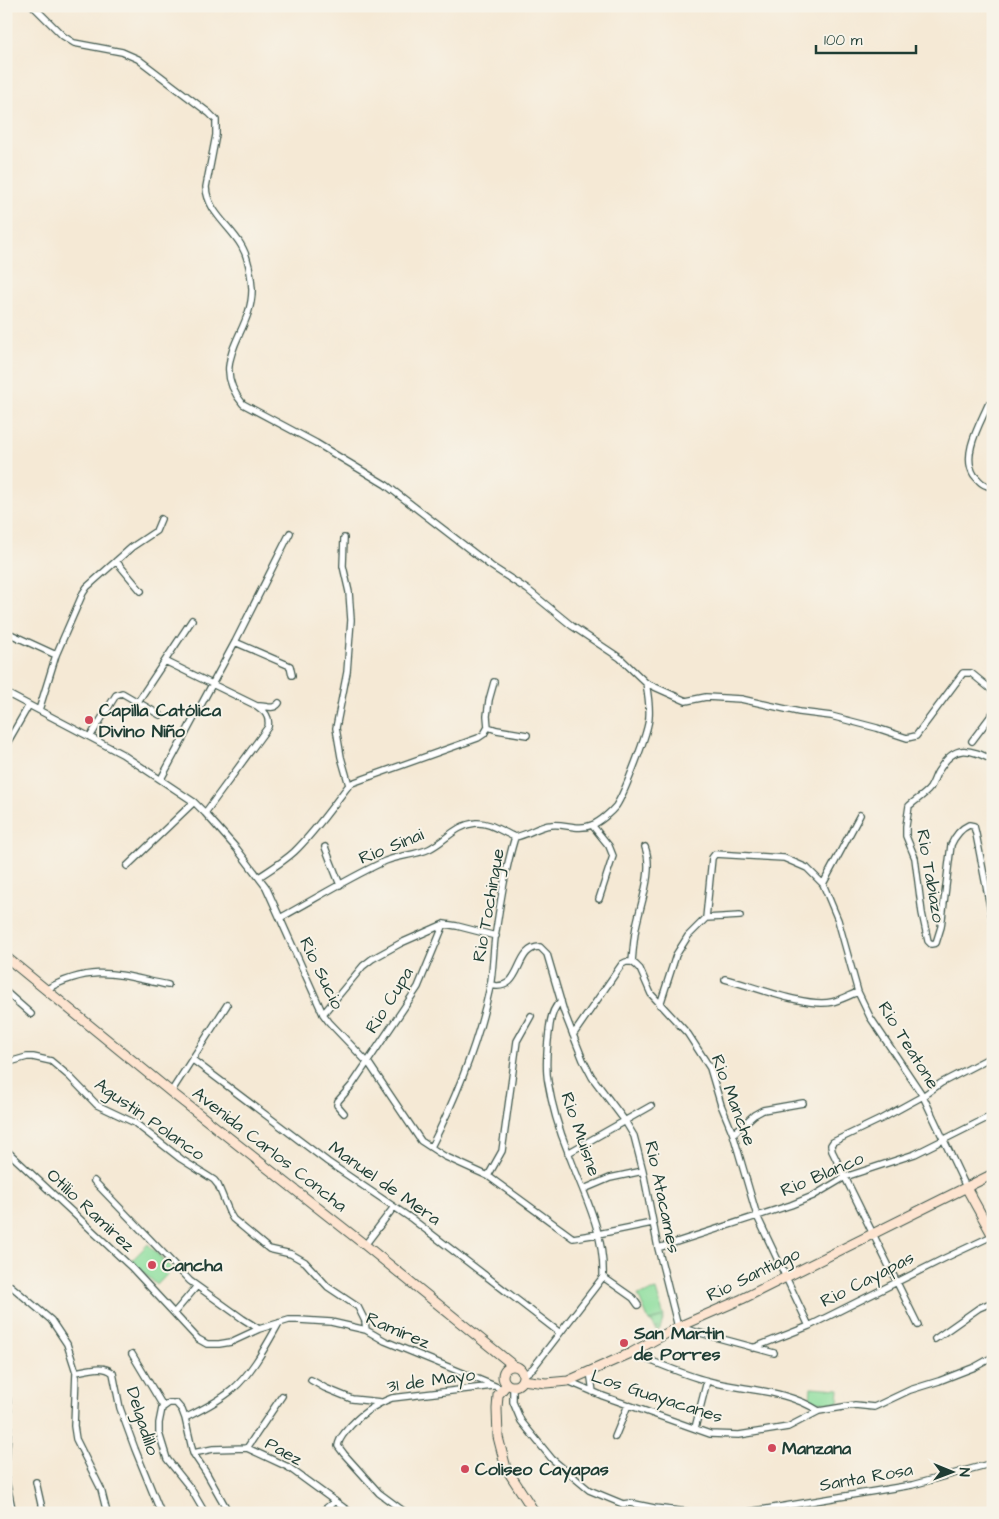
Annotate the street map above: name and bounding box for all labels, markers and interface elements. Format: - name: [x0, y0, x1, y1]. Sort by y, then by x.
- scale bar: [816, 22, 916, 54]
- text: 100 m: [824, 30, 863, 51]
- place label: Capilla Católica Divino Niño: [99, 698, 222, 744]
- marker: Capilla Católica Divino Niño: [83, 714, 95, 726]
- street label: Rio Sinai: [355, 822, 428, 871]
- street label: Rio Tabiazo: [910, 827, 951, 925]
- street label: Rio Tochingue: [466, 846, 512, 964]
- street label: Rio Sucio: [293, 933, 350, 1014]
- street label: Rio Cupa: [359, 962, 420, 1038]
- street label: Rio Teatone: [872, 997, 946, 1094]
- street label: Rio Manche: [705, 1051, 762, 1150]
- street label: Agustin Polanco: [89, 1072, 210, 1168]
- street label: Avenida Carlos Concha: [187, 1081, 352, 1218]
- street label: Rio Muisne: [554, 1089, 607, 1180]
- street label: Manuel de Mera: [324, 1135, 446, 1231]
- street label: Rio Atacames: [638, 1139, 687, 1256]
- street label: Rio Blanco: [777, 1146, 868, 1203]
- street label: Otilio Ramirez: [41, 1163, 140, 1258]
- street label: Rio Santiago: [702, 1241, 805, 1309]
- street label: Rio Cayapas: [816, 1245, 919, 1315]
- place label: Cancha: [162, 1253, 223, 1278]
- marker: Cancha: [146, 1259, 158, 1271]
- street label: Ramírez: [362, 1306, 434, 1355]
- place label: San Martin de Porres: [633, 1321, 724, 1367]
- marker: San Martin de Porres: [618, 1337, 630, 1349]
- street label: 31 de Mayo: [385, 1362, 477, 1400]
- street label: Los Guayacanes: [588, 1363, 726, 1430]
- street label: Delgadillo: [119, 1384, 165, 1459]
- street label: Paez: [261, 1431, 307, 1472]
- place label: Manzana: [782, 1436, 852, 1461]
- marker: Manzana: [766, 1442, 778, 1454]
- north arrow: [926, 1446, 976, 1496]
- place label: Coliseo Cayapas: [475, 1457, 609, 1483]
- street label: Santa Rosa: [817, 1457, 915, 1498]
- marker: Coliseo Cayapas: [459, 1463, 471, 1475]
- text: N: [954, 1468, 974, 1477]

